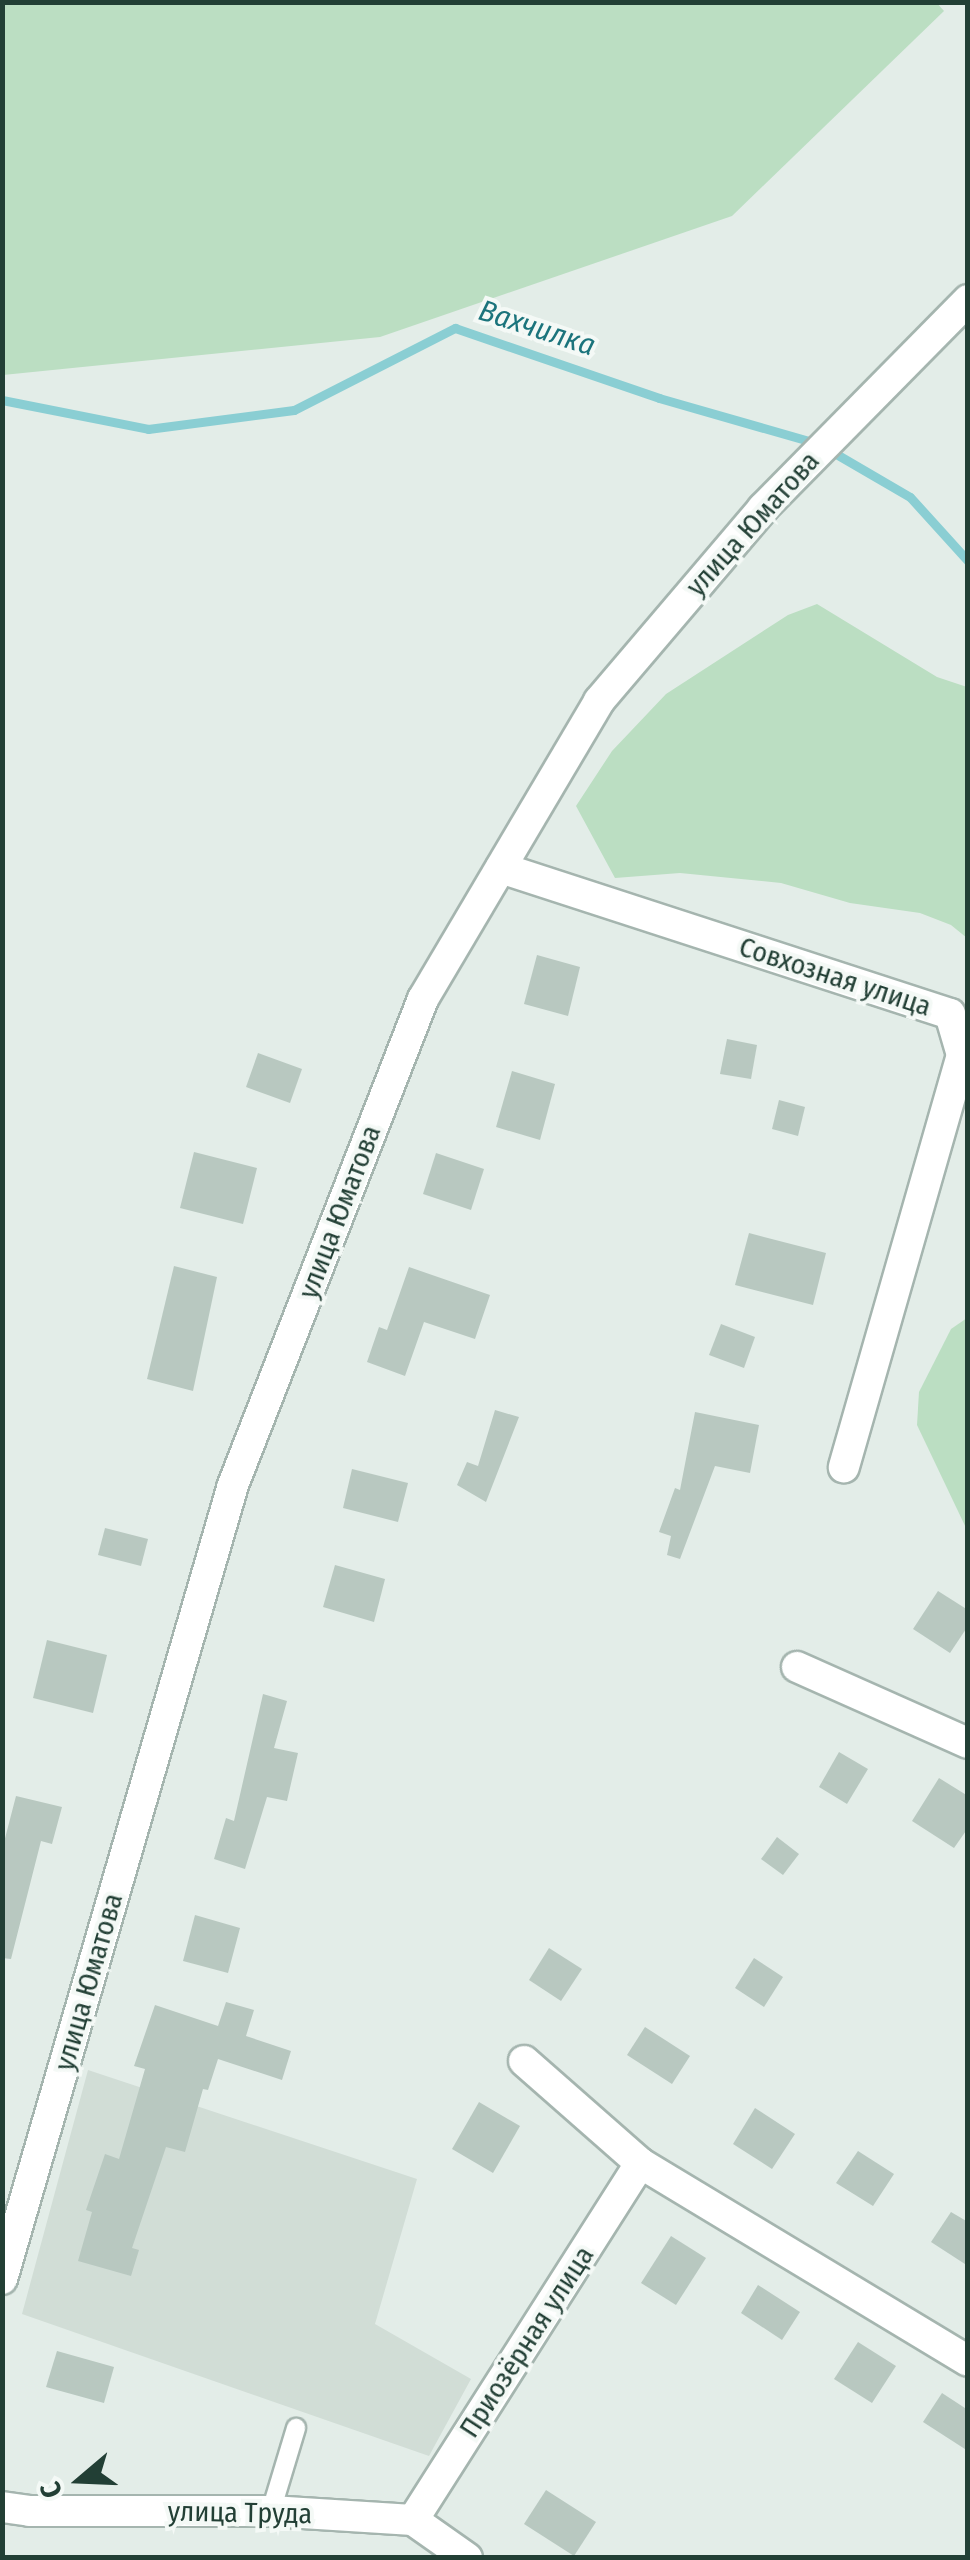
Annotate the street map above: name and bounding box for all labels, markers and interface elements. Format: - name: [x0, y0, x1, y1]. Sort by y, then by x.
- water label: Вахчилка: [474, 292, 600, 364]
- street label: улица Юматова: [679, 445, 827, 603]
- street label: Совхозная улица: [735, 930, 935, 1024]
- street label: улица Юматова: [292, 1121, 388, 1303]
- street label: улица Юматова: [48, 1890, 130, 2074]
- street label: Приозёрная улица: [453, 2240, 601, 2444]
- north arrow: [30, 2430, 130, 2530]
- text: С: [33, 2478, 69, 2502]
- street label: улица Труда: [167, 2495, 313, 2531]

